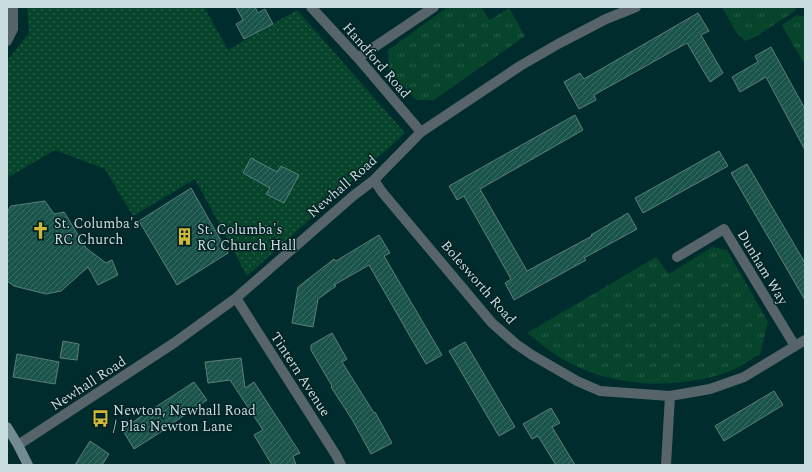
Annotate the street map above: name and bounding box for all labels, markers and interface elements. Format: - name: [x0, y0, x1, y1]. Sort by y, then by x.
- street label: Handford Road: [338, 18, 416, 103]
- street label: Newhall Road: [303, 150, 382, 223]
- place label: St. Columba's RC Church: [54, 213, 139, 250]
- place label: St. Columba's RC Church Hall: [197, 219, 296, 256]
- church icon: St. Columba's RC Church: [31, 221, 51, 241]
- street label: Dunham Way: [732, 226, 794, 310]
- building icon: St. Columba's RC Church Hall: [174, 227, 194, 247]
- street label: Bolesworth Road: [436, 236, 521, 329]
- street label: Tintern Avenue: [265, 328, 336, 421]
- street label: Newhall Road: [46, 351, 130, 416]
- place label: Newton, Newhall Road / Plas Newton Lane: [113, 400, 256, 437]
- bus stop icon: Newton, Newhall Road / Plas Newton Lane: [90, 408, 110, 428]

